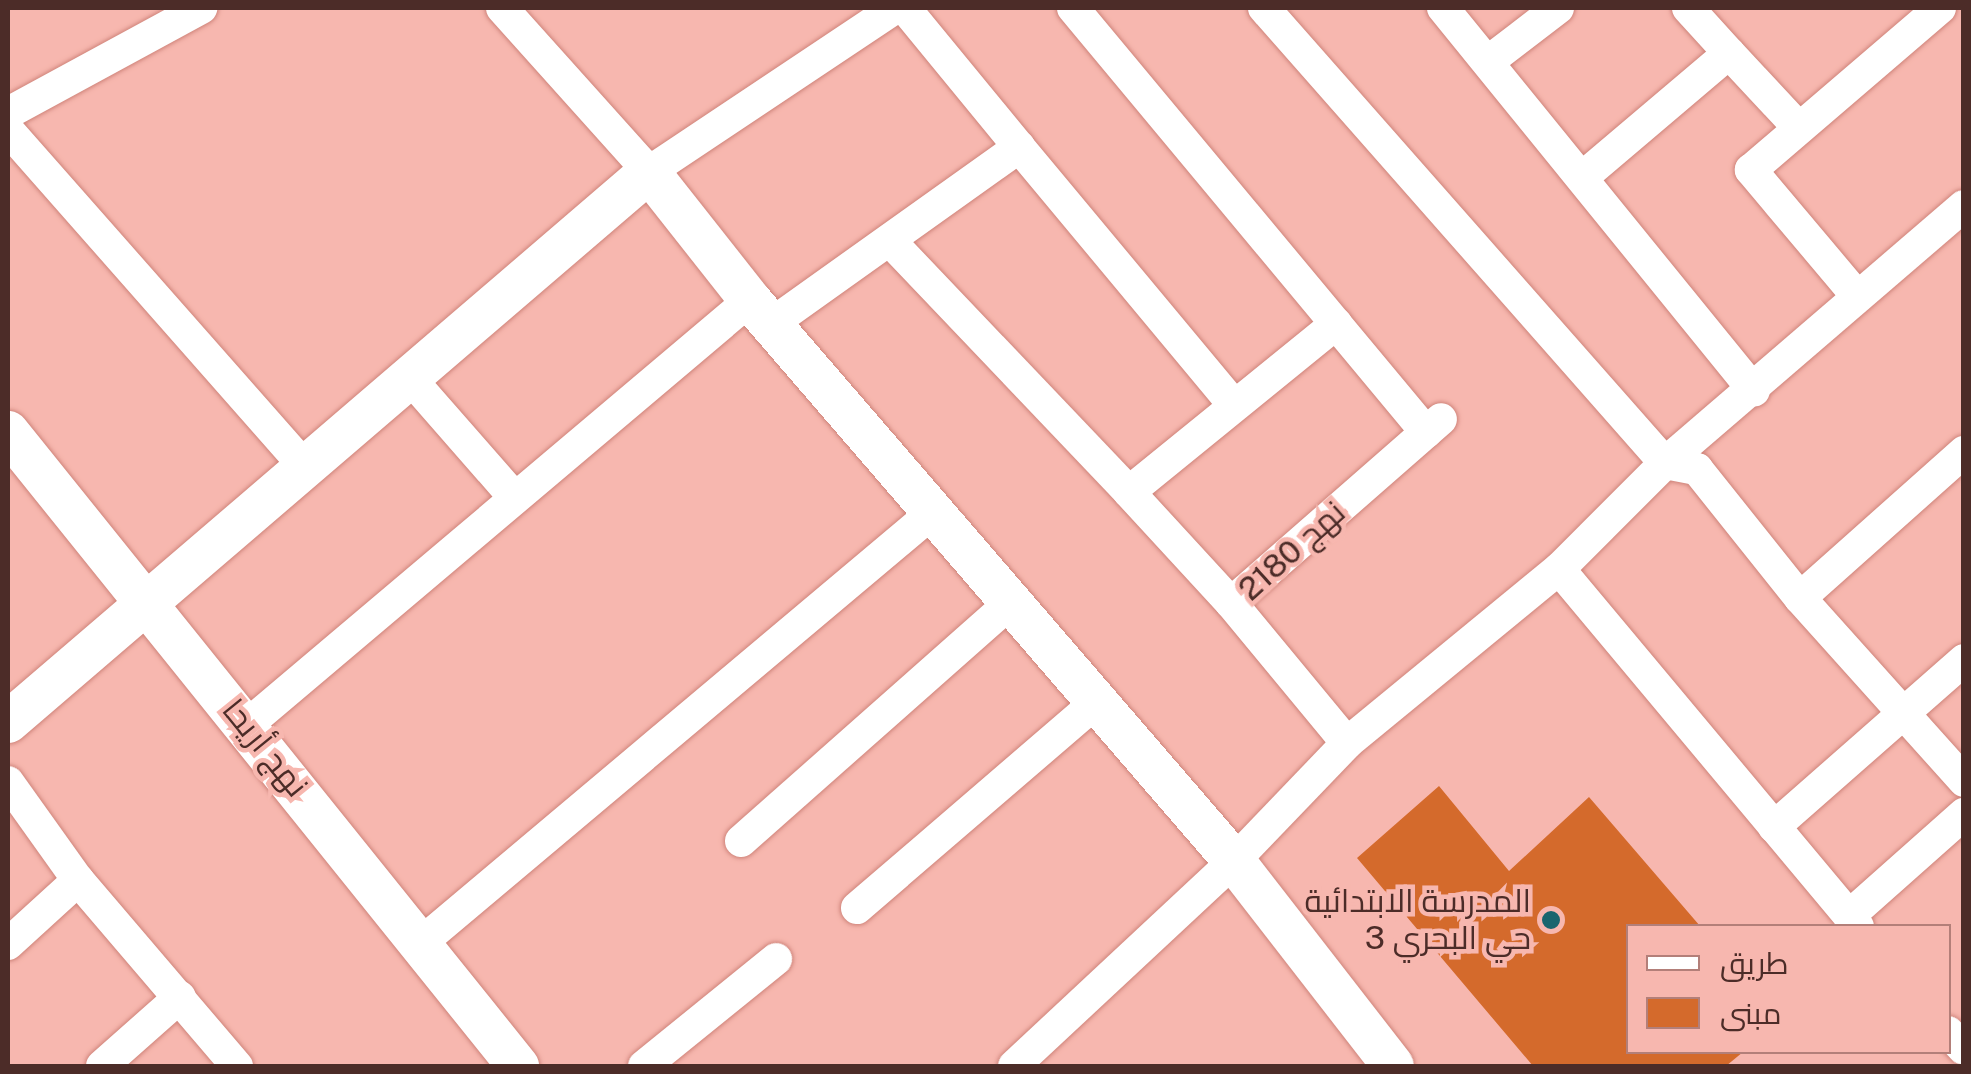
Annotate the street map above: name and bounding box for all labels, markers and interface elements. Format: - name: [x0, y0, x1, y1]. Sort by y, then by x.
- street label: نهج 2180: [1231, 493, 1353, 609]
- street label: نهج أريحا: [214, 691, 316, 805]
- place label: المدرسة الابتدائية حي البحري 3: [1304, 883, 1531, 958]
- marker: المدرسة الابتدائية حي البحري 3: [1540, 909, 1562, 931]
- legend: [1626, 924, 1951, 1054]
- text: طريق: [1720, 945, 1789, 981]
- text: مبنى: [1720, 995, 1781, 1031]

